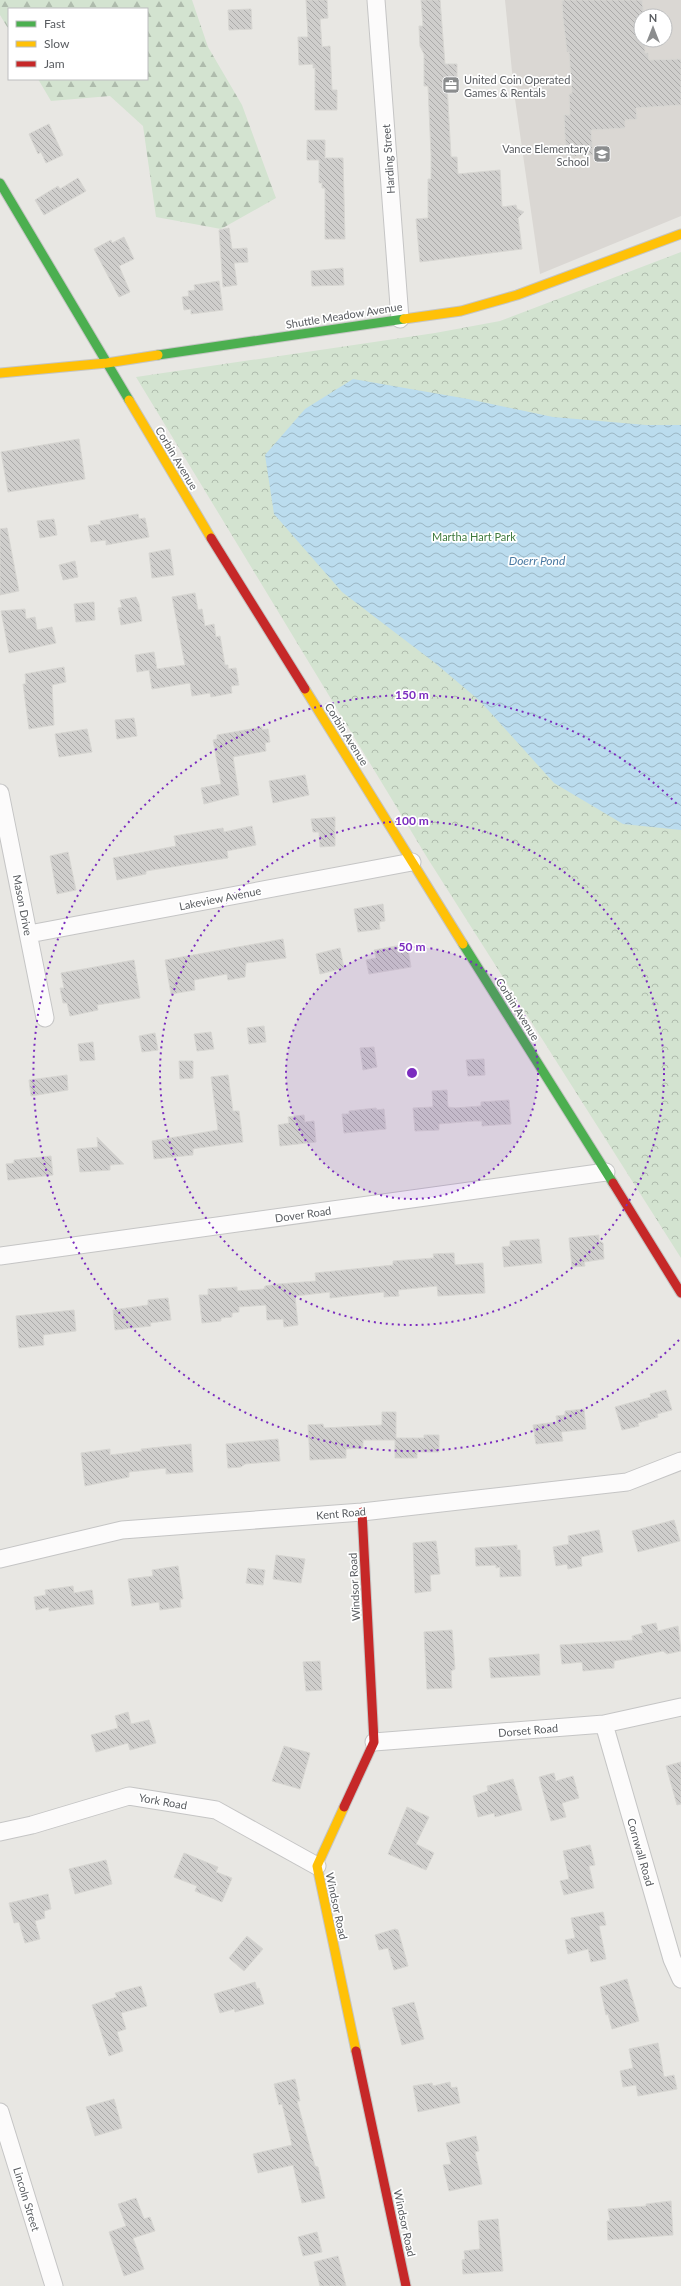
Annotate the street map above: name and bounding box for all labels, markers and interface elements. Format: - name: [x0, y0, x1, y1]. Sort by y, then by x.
- legend: [8, 8, 148, 80]
- north arrow: [633, 8, 673, 48]
- text: N: [649, 11, 657, 24]
- text: Fast: [44, 16, 66, 31]
- text: Slow: [44, 36, 70, 51]
- text: Jam: [44, 56, 65, 71]
- place label: United Coin Operated Games & Rentals: [464, 73, 570, 99]
- office icon: United Coin Operated Games & Rentals: [441, 75, 461, 95]
- street label: Harding Street: [379, 124, 397, 194]
- place label: Vance Elementary School: [502, 142, 589, 168]
- school or university icon: Vance Elementary School: [592, 144, 612, 164]
- street label: Shuttle Meadow Avenue: [285, 299, 403, 331]
- street label: Corbin Avenue: [153, 424, 201, 492]
- park label: Martha Hart Park: [432, 530, 516, 543]
- water label: Doerr Pond: [509, 553, 566, 568]
- text: 150 m: [395, 687, 429, 702]
- street label: Corbin Avenue: [323, 700, 372, 768]
- text: 100 m: [395, 813, 429, 828]
- street label: Mason Drive: [11, 873, 35, 937]
- street label: Lakeview Avenue: [178, 884, 262, 912]
- text: 50 m: [399, 939, 425, 954]
- street label: Corbin Avenue: [494, 975, 543, 1043]
- centre of rings: [405, 1066, 419, 1080]
- street label: Dover Road: [274, 1204, 332, 1224]
- street label: Kent Road: [316, 1504, 366, 1522]
- street label: Windsor Road: [346, 1553, 362, 1621]
- street label: Dorset Road: [497, 1721, 559, 1739]
- street label: York Road: [138, 1790, 188, 1812]
- street label: Cornwall Road: [625, 1817, 657, 1887]
- street label: Windsor Road: [324, 1871, 350, 1941]
- street label: Lincoln Street: [11, 2165, 43, 2233]
- street label: Windsor Road: [392, 2188, 418, 2258]

